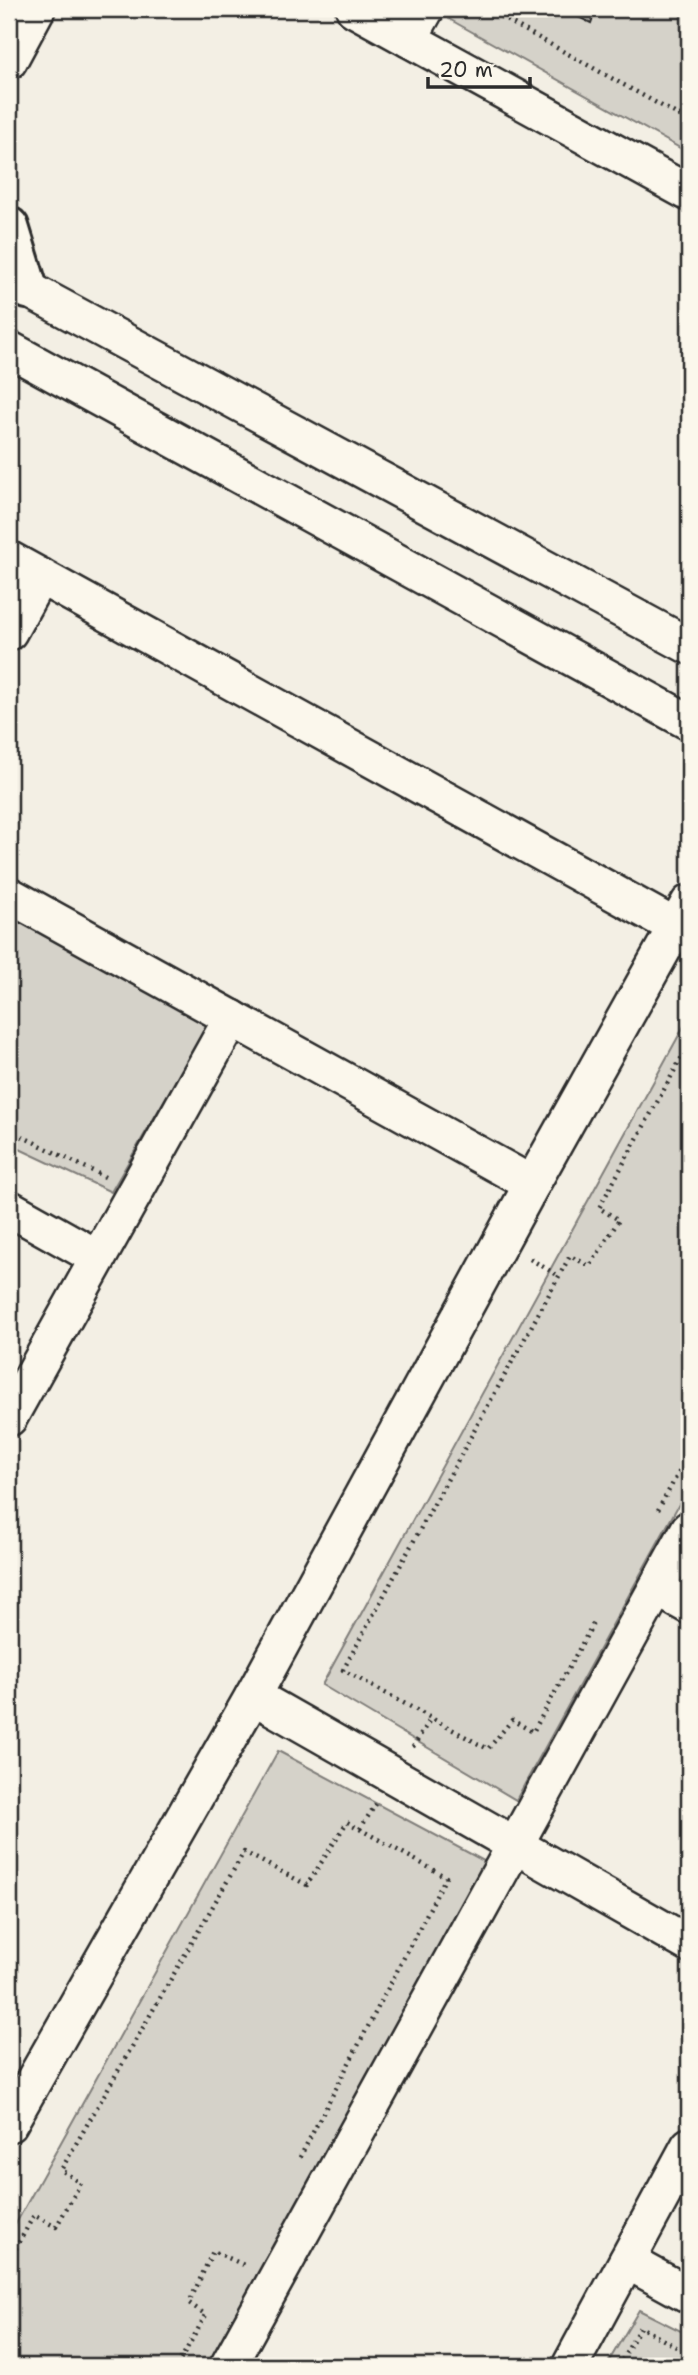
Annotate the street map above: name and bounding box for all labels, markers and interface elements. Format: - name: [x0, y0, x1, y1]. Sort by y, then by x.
- scale bar: [428, 46, 530, 90]
- text: 20 m: [439, 56, 493, 84]

